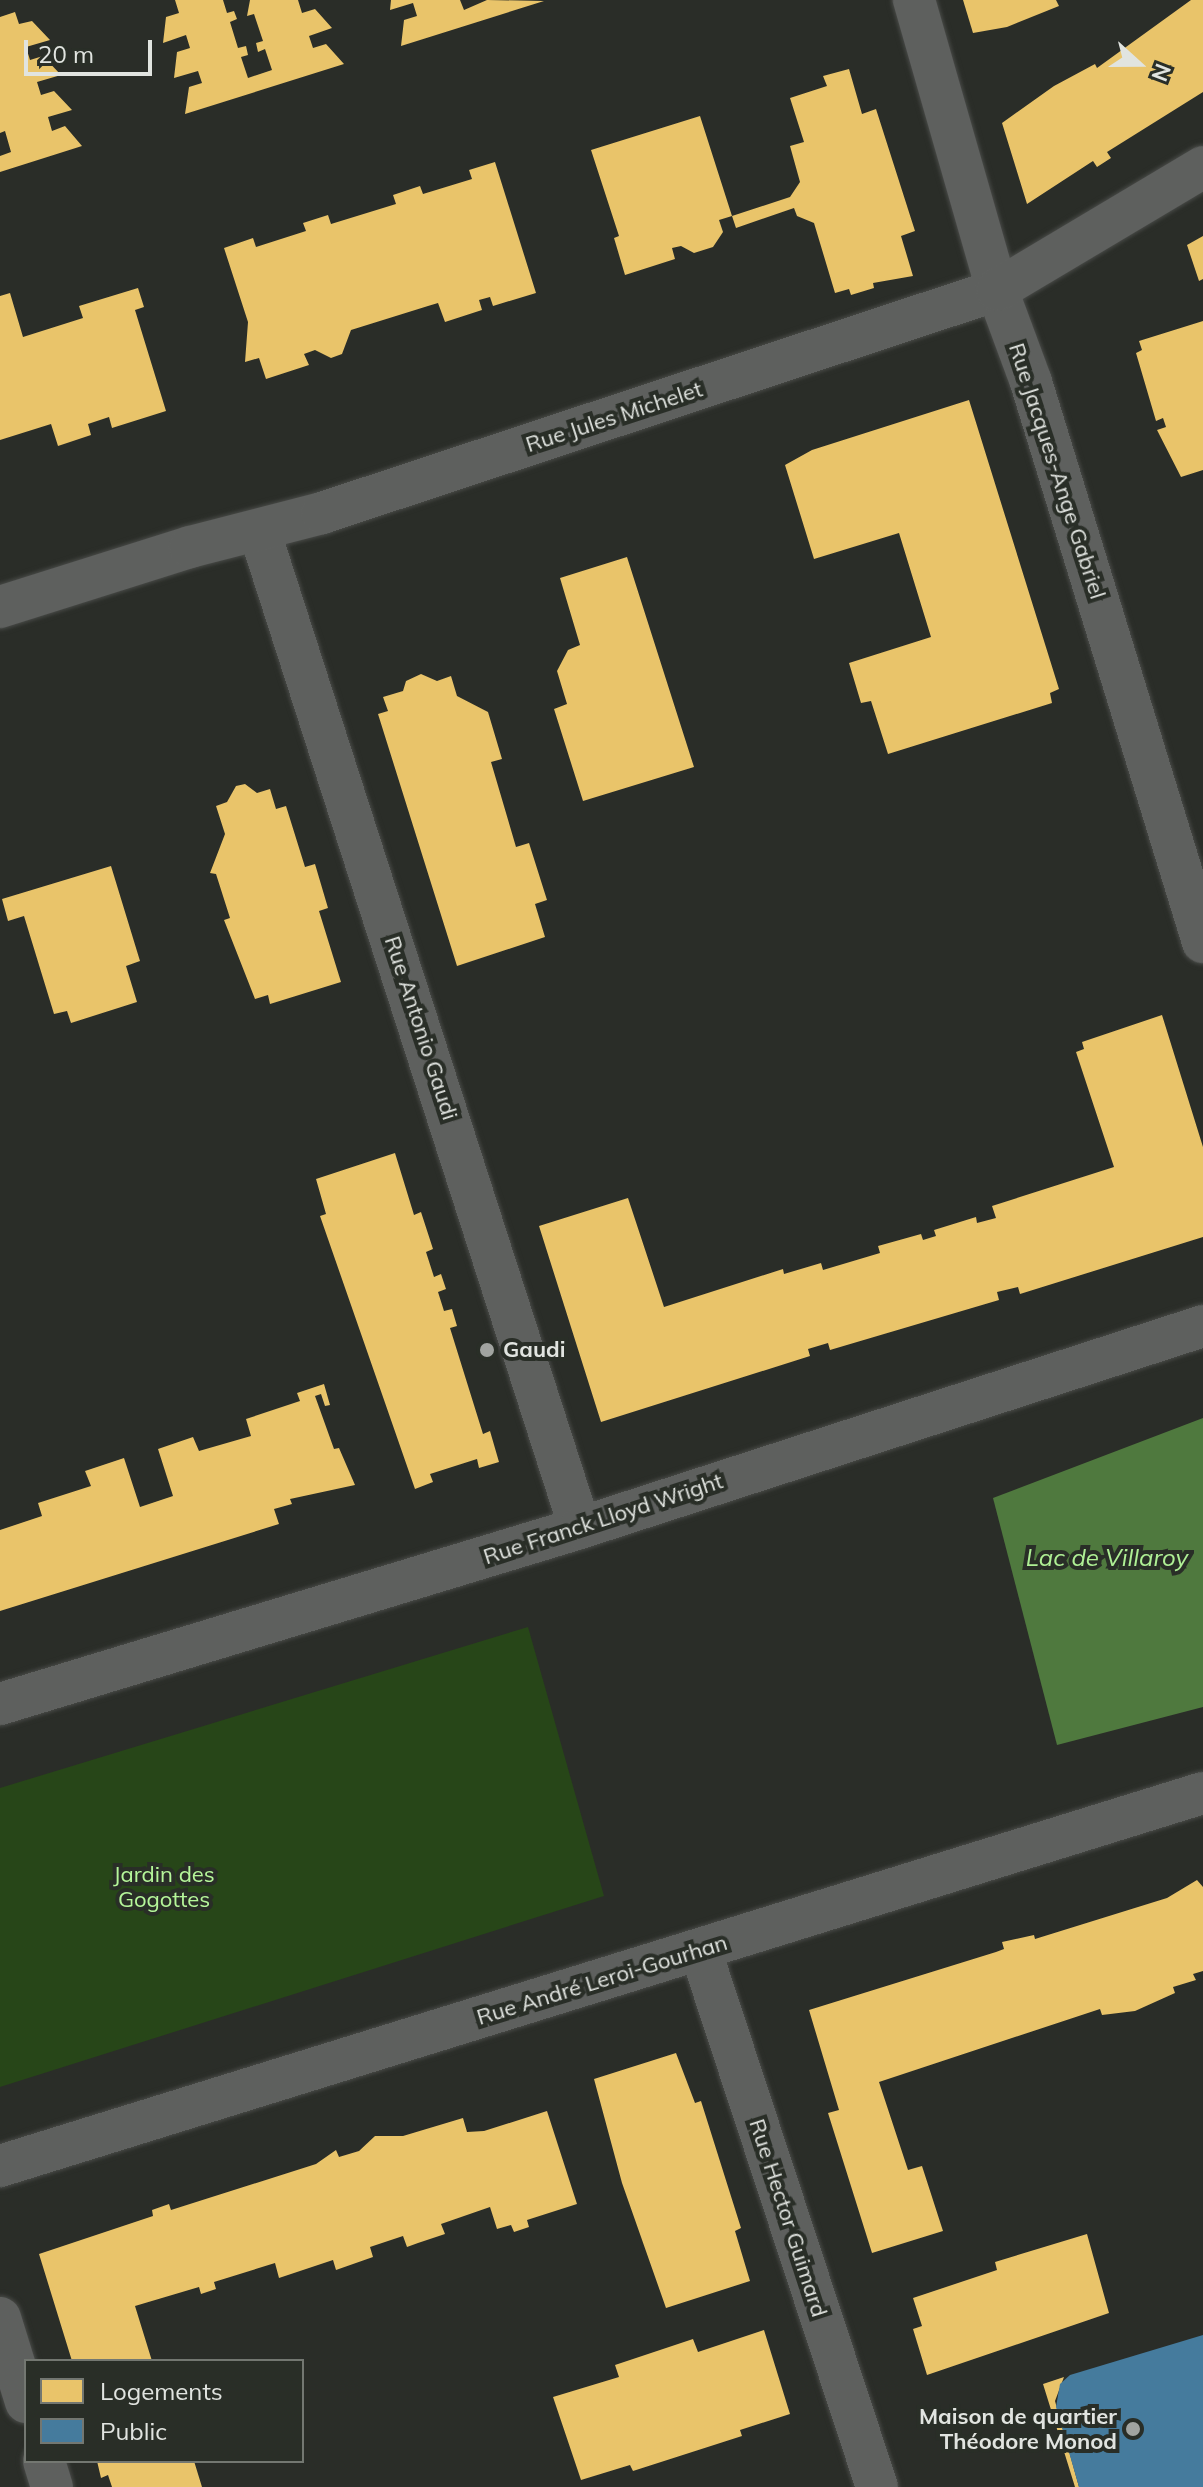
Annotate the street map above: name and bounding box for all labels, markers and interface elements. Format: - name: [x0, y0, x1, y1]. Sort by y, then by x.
- scale bar: [28, 24, 156, 74]
- north arrow: [1099, 24, 1179, 104]
- text: 20 m: [38, 39, 94, 69]
- text: N: [1145, 60, 1177, 85]
- street label: Rue Jacques-Ange Gabriel: [1003, 340, 1111, 602]
- street label: Rue Jules Michelet: [522, 376, 706, 458]
- street label: Rue Antonio Gaudi: [379, 933, 463, 1123]
- place label: Gaudi: [503, 1337, 565, 1363]
- marker: Gaudi: [478, 1341, 496, 1359]
- street label: Rue Franck Lloyd Wright: [480, 1468, 726, 1570]
- water label: Lac de Villaroy: [1026, 1544, 1188, 1572]
- park label: Jardin des Gogottes: [113, 1861, 215, 1912]
- street label: Rue André Leroi-Gourhan: [474, 1929, 730, 2031]
- street label: Rue Hector Guimard: [743, 2116, 833, 2320]
- legend: [24, 2359, 304, 2463]
- text: Logements: [100, 2376, 223, 2406]
- place label: Maison de quartier Théodore Monod: [919, 2403, 1117, 2454]
- text: Public: [100, 2416, 167, 2446]
- marker: Maison de quartier Théodore Monod: [1124, 2420, 1142, 2438]

